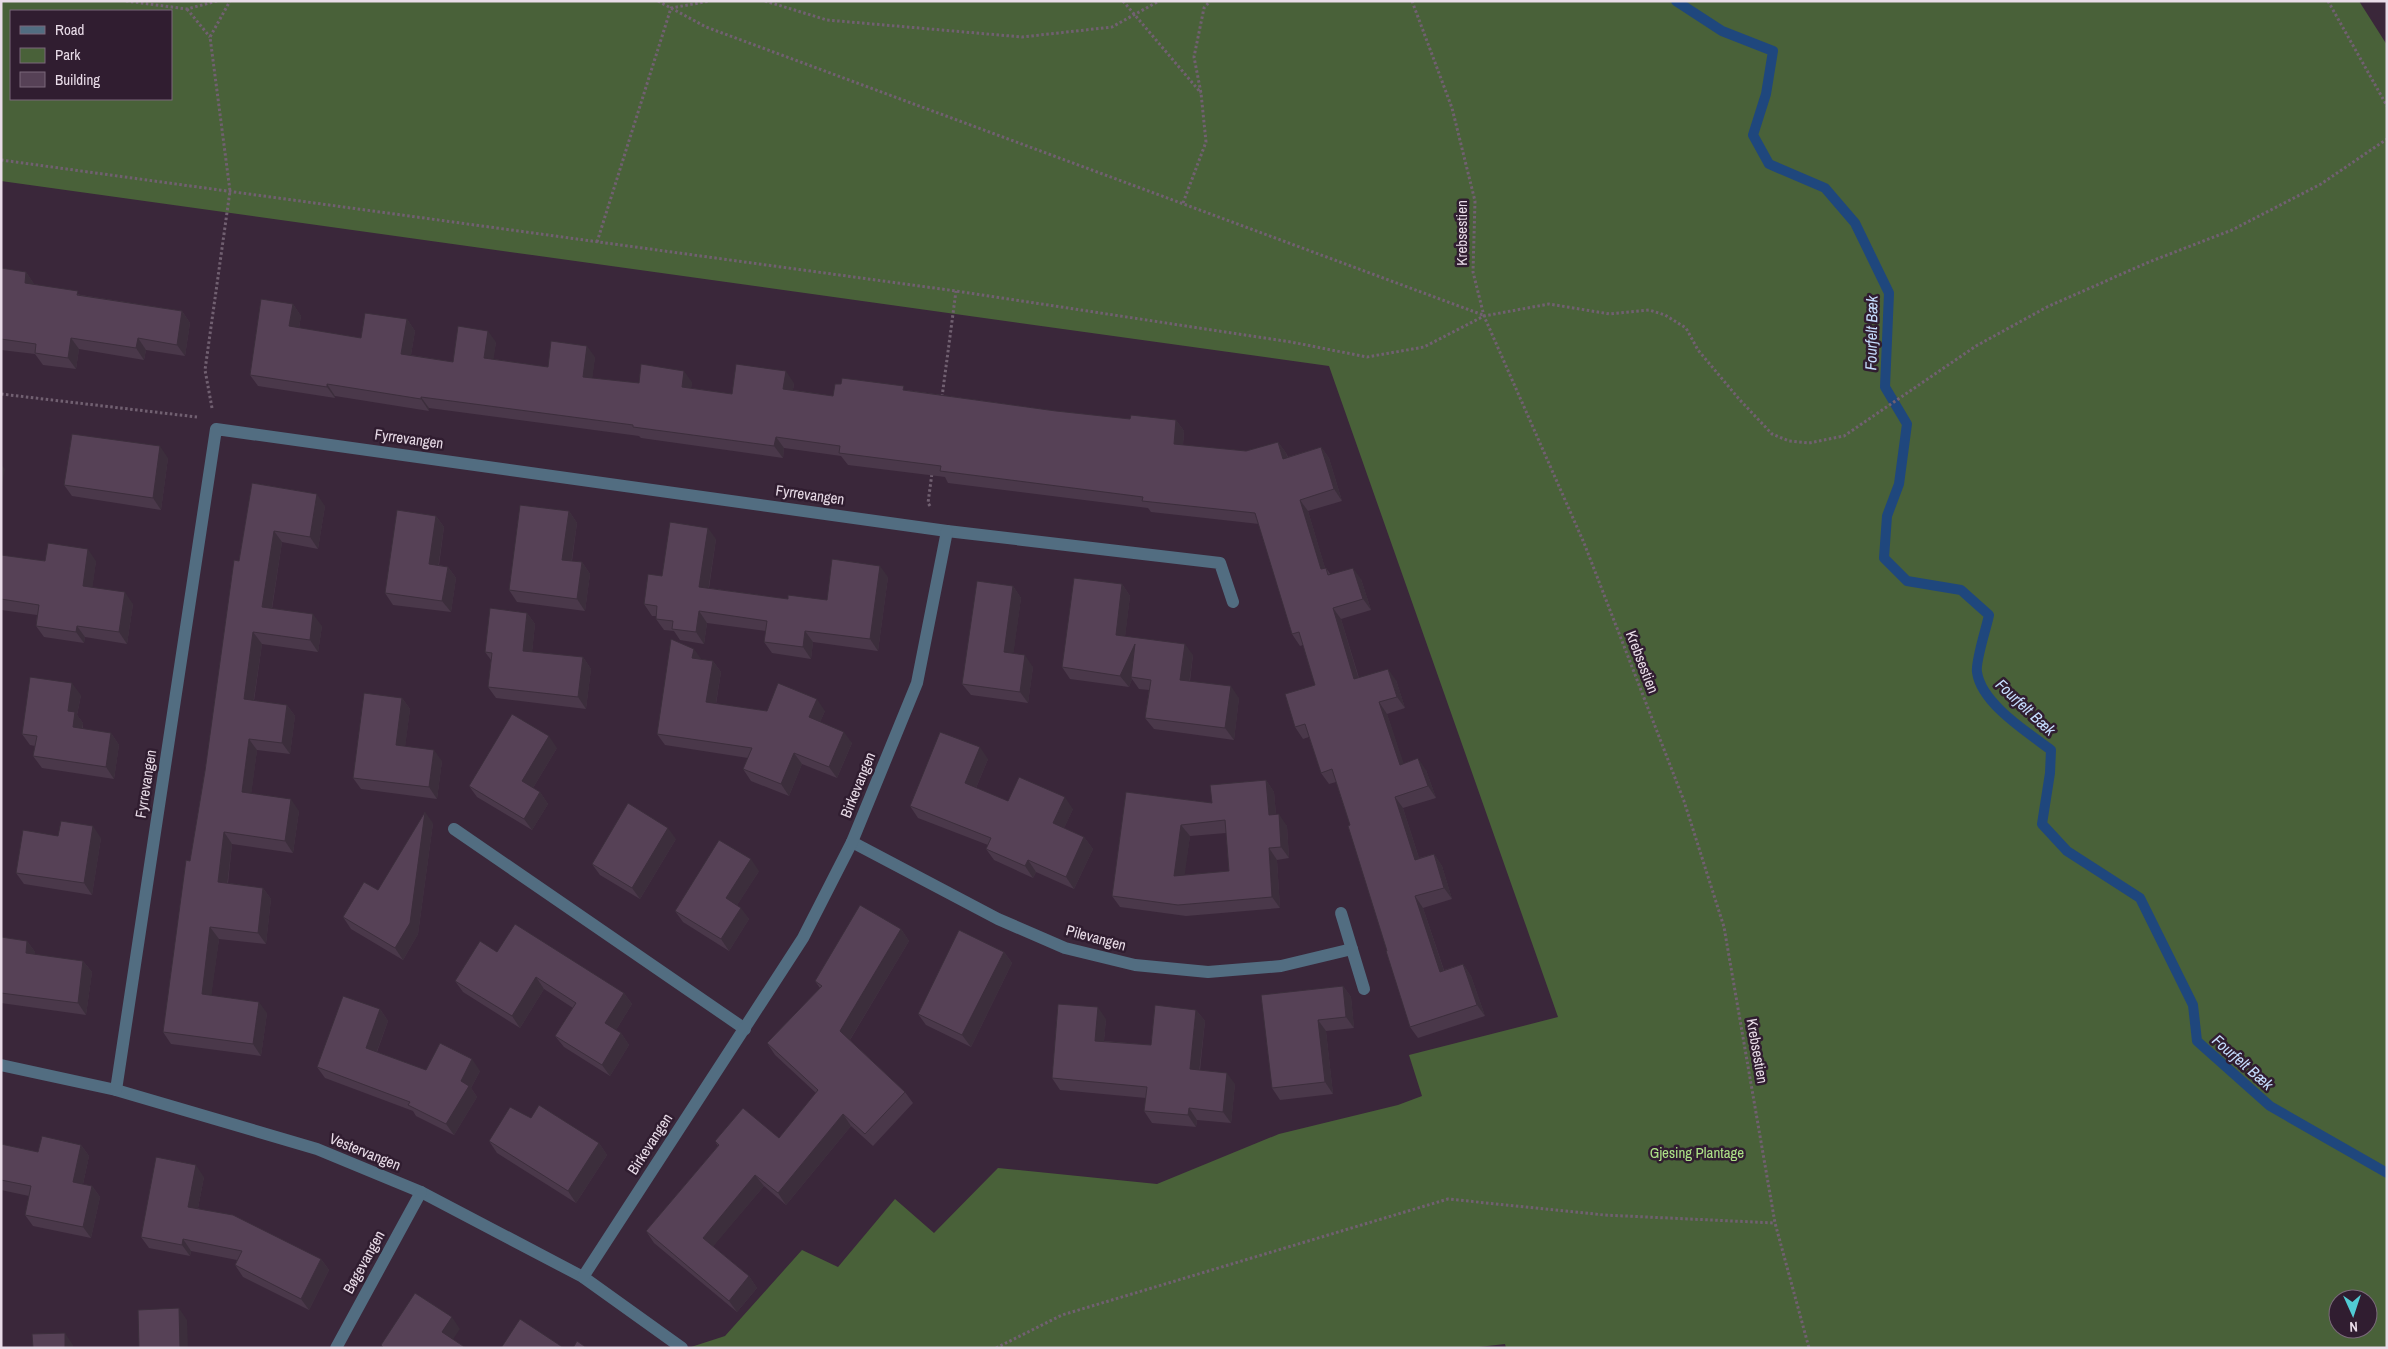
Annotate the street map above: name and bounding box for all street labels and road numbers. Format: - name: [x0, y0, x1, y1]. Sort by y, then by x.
- street label: Krebsestien: [1451, 200, 1472, 266]
- street label: Fyrrevangen: [373, 423, 445, 454]
- street label: Fyrrevangen: [774, 479, 846, 510]
- street label: Krebsestien: [1621, 627, 1664, 696]
- street label: Fyrrevangen: [130, 748, 161, 820]
- street label: Birkevangen: [835, 749, 880, 821]
- street label: Pilevangen: [1064, 919, 1129, 956]
- street label: Krebsestien: [1741, 1017, 1774, 1085]
- street label: Birkevangen: [622, 1109, 677, 1178]
- street label: Vestervangen: [326, 1128, 404, 1175]
- street label: Bøgevangen: [338, 1226, 389, 1297]

